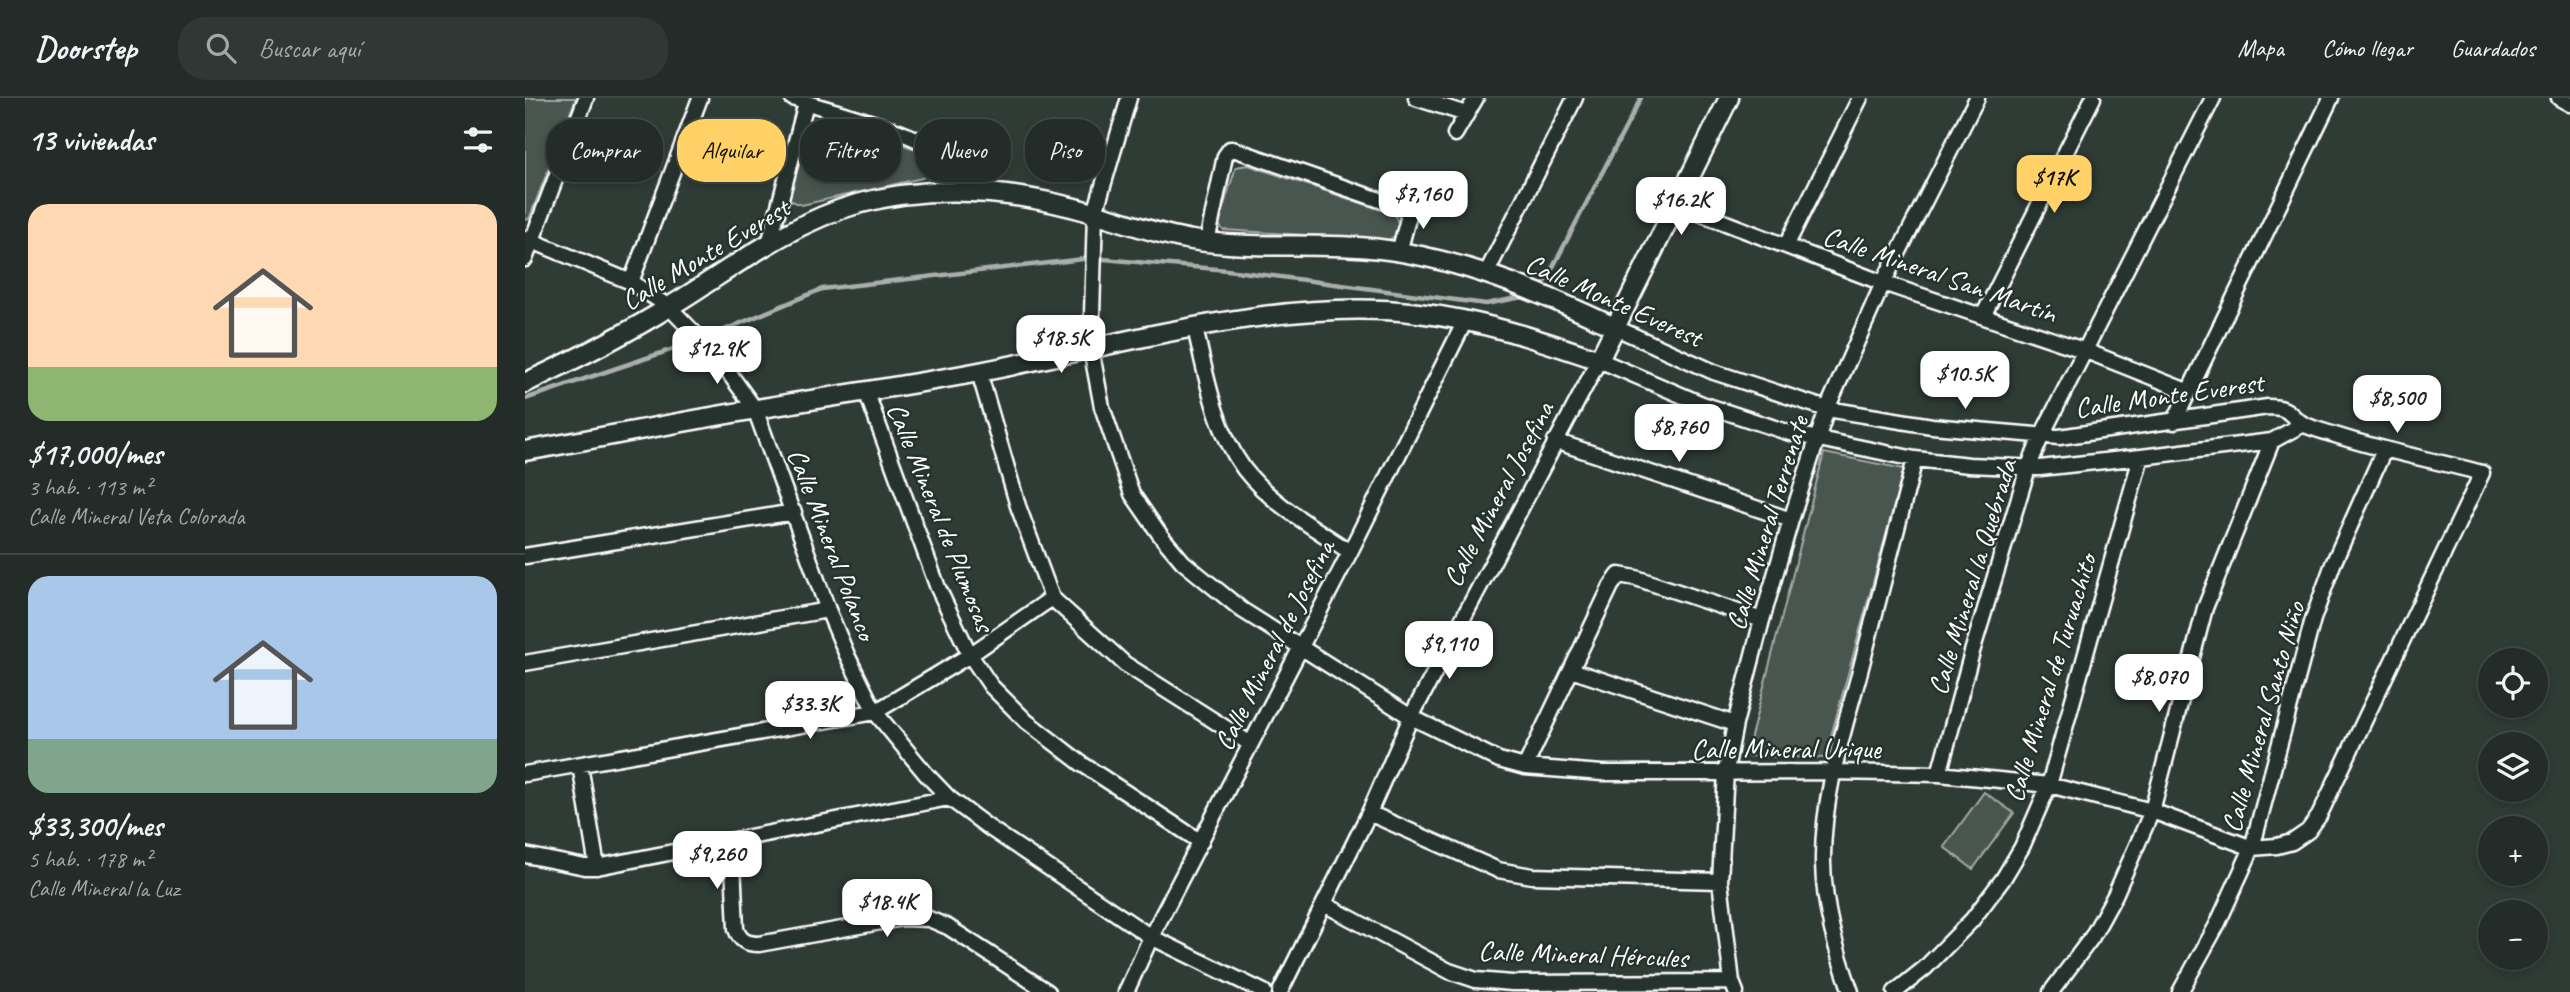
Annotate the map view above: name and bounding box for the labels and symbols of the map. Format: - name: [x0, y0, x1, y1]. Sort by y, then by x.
- pin: $17K: [2013, 156, 2095, 215]
- pin: $7,160: [1366, 172, 1480, 231]
- pin: $16.2K: [1624, 178, 1738, 237]
- street label: Calle Monte Everest: [615, 189, 798, 318]
- street label: Calle Mineral San Martín: [1819, 218, 2063, 331]
- street label: Calle Monte Everest: [1520, 245, 1710, 356]
- pin: $18.5K: [1004, 316, 1118, 375]
- pin: $12.9K: [660, 327, 774, 386]
- pin: $10.5K: [1908, 352, 2022, 411]
- street label: Calle Monte Everest: [2073, 364, 2268, 426]
- pin: $8,500: [2340, 376, 2454, 435]
- street label: Calle Mineral Josefina: [1435, 394, 1562, 592]
- street label: Calle Mineral de Plumosas: [879, 398, 1004, 639]
- pin: $8,760: [1622, 404, 1736, 464]
- street label: Calle Mineral Terrenate: [1718, 410, 1817, 634]
- street label: Calle Mineral Polanco: [779, 443, 886, 647]
- street label: Calle Mineral la Quebrada: [1920, 453, 2025, 699]
- street label: Calle Mineral de Josefina: [1206, 532, 1343, 756]
- street label: Calle Mineral de Turuachito: [1996, 547, 2105, 806]
- street label: Calle Mineral Santo Niño: [2213, 596, 2313, 836]
- pin: $9,110: [1392, 622, 1506, 681]
- pin: $8,070: [2102, 654, 2216, 714]
- pin: $33.3K: [753, 682, 867, 741]
- street label: Calle Mineral Urique: [1691, 731, 1883, 766]
- pin: $9,260: [660, 832, 774, 891]
- pin: $18.4K: [830, 880, 944, 939]
- street label: Calle Mineral Hércules: [1478, 933, 1691, 975]

